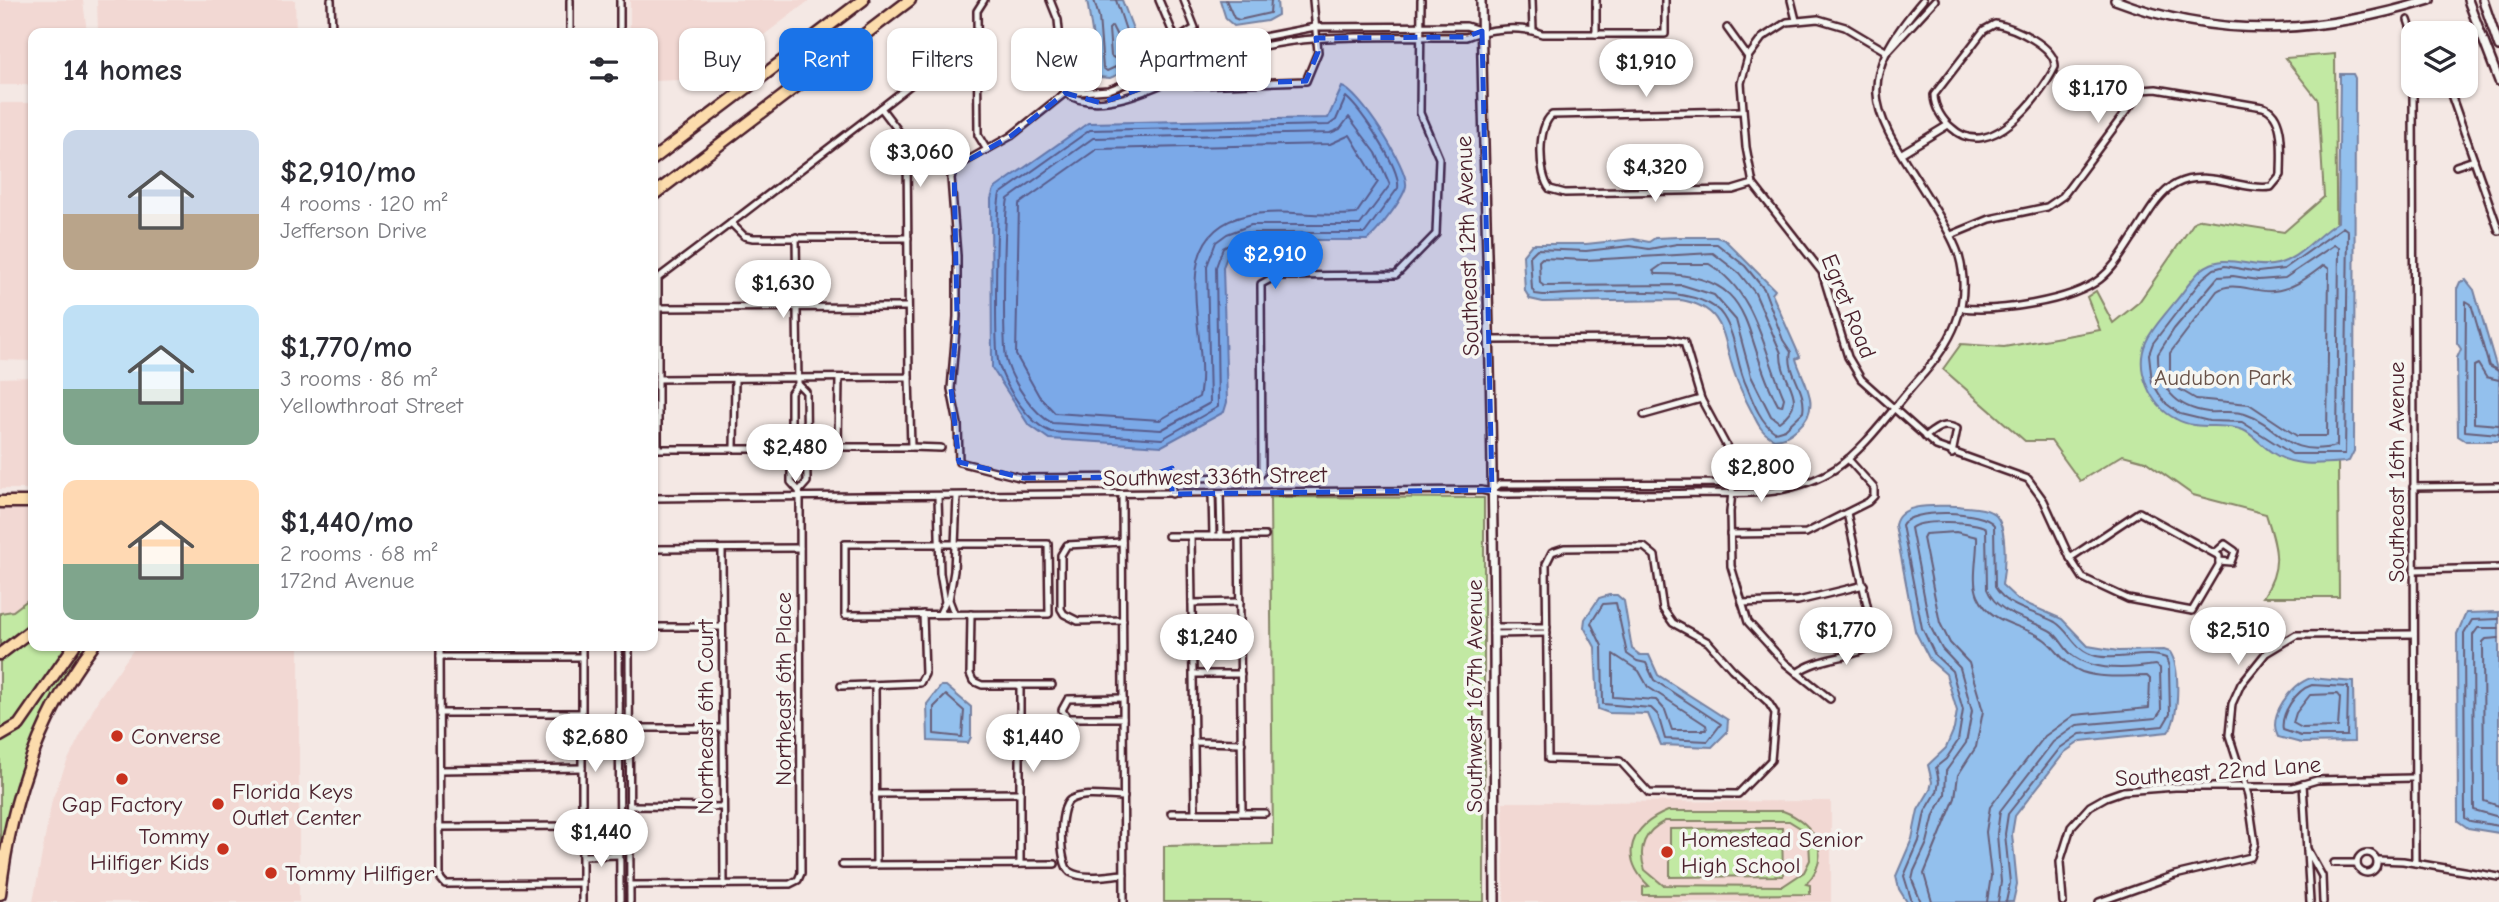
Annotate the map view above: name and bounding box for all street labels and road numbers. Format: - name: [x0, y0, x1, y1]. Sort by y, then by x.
- street label: Southeast 12th Avenue: [1450, 135, 1485, 357]
- street label: Egret Road: [1815, 250, 1882, 362]
- street label: Southeast 16th Avenue: [2383, 362, 2410, 582]
- street label: Southwest 336th Street: [1103, 461, 1329, 492]
- street label: Southwest 167th Avenue: [1461, 579, 1488, 813]
- street label: Northeast 6th Place: [770, 592, 797, 786]
- street label: Northeast 6th Court: [692, 618, 719, 815]
- street label: Southeast 22nd Lane: [2114, 751, 2322, 792]

